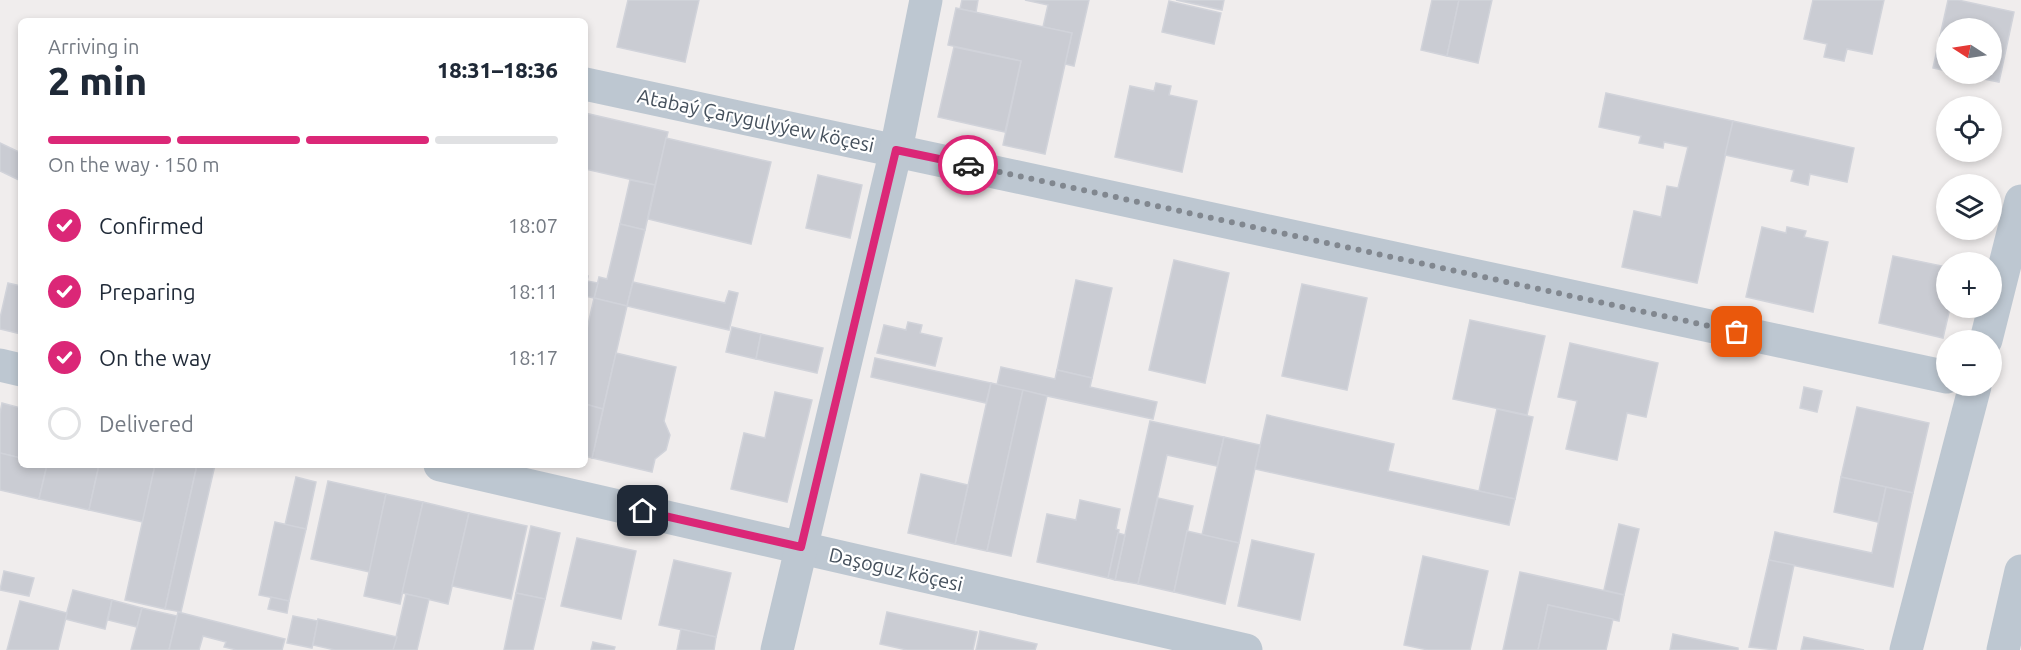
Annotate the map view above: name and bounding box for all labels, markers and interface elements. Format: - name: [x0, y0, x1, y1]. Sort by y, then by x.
- north arrow: [1936, 18, 2002, 84]
- map controls: [1936, 18, 2002, 396]
- text: Arriving in: [48, 35, 139, 58]
- text: 18:31–18:36: [437, 57, 558, 82]
- text: 2 min: [48, 59, 147, 102]
- street label: Atabaý Çarygulyýew köçesi: [635, 84, 877, 156]
- button: locate: [1936, 96, 2002, 162]
- courier: [938, 135, 998, 195]
- icon: car: [952, 149, 985, 182]
- text: On the way · 150 m: [48, 153, 220, 176]
- button: layers: [1936, 174, 2002, 240]
- icon: check: [48, 209, 81, 242]
- text: Confirmed: [99, 213, 204, 238]
- text: 18:07: [508, 214, 558, 237]
- button: +: [1936, 252, 2002, 318]
- icon: check: [48, 275, 81, 308]
- text: Preparing: [99, 279, 196, 304]
- text: 18:11: [508, 280, 558, 303]
- pin: [1711, 306, 1762, 357]
- icon: bag: [1720, 315, 1753, 348]
- button: −: [1936, 330, 2002, 396]
- icon: check: [48, 341, 81, 374]
- text: On the way: [99, 345, 211, 370]
- text: 18:17: [508, 346, 558, 369]
- text: Delivered: [99, 411, 194, 436]
- pin: [617, 485, 668, 536]
- icon: home: [626, 494, 659, 527]
- street label: Daşoguz köçesi: [827, 542, 965, 596]

